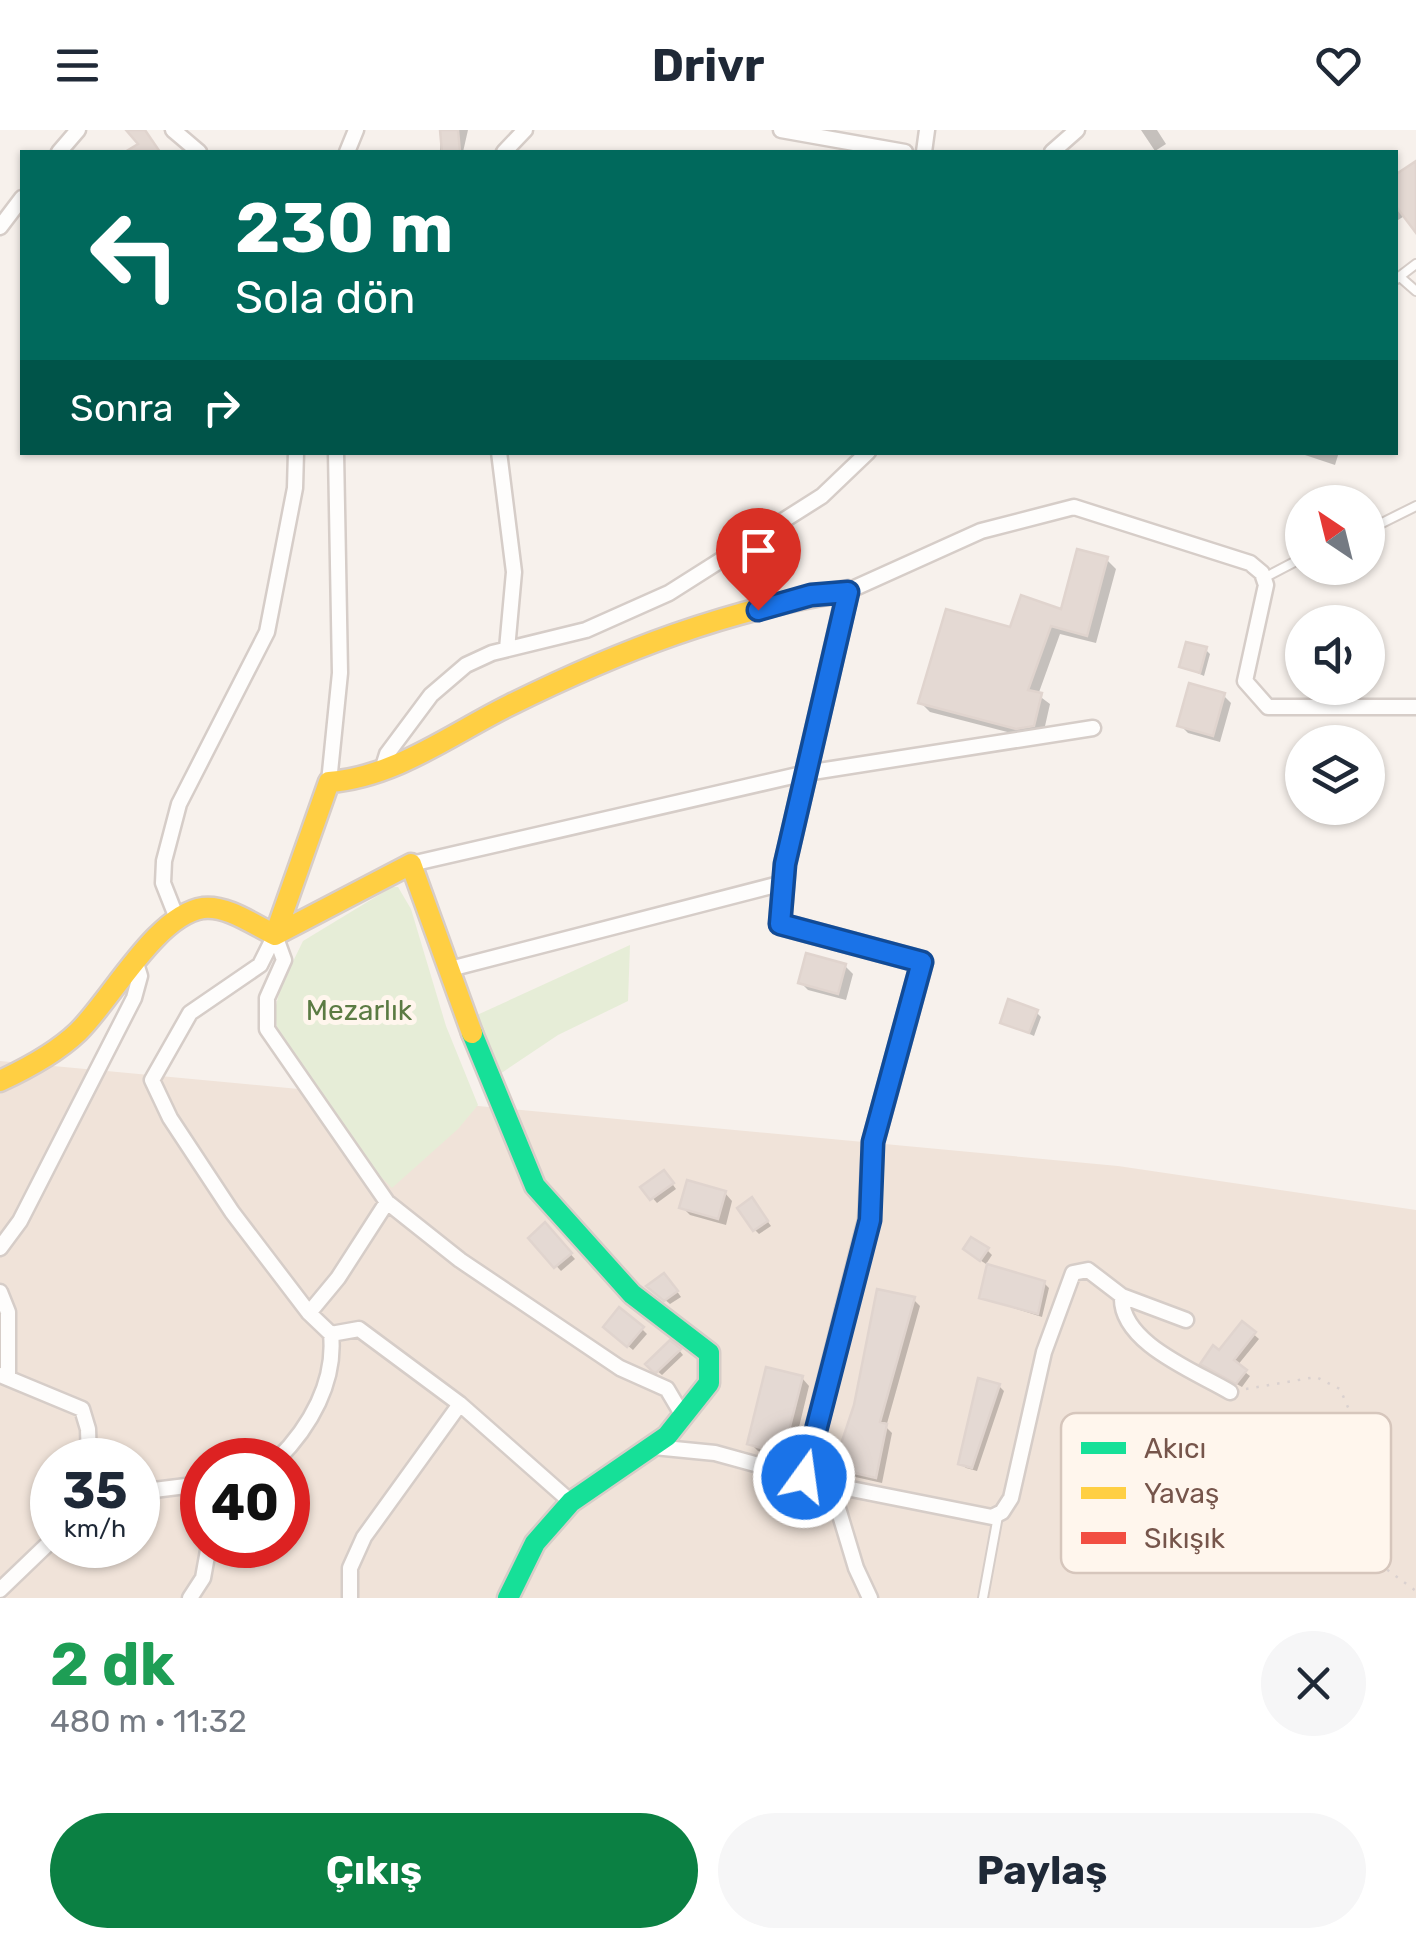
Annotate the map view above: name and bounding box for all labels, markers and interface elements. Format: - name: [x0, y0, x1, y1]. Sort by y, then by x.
- icon: menu: [50, 38, 105, 93]
- icon: heart: [1311, 38, 1366, 93]
- text: Drivr: [652, 39, 764, 92]
- text: 230 m: [235, 187, 453, 270]
- icon: left: [70, 190, 200, 320]
- text: Sola dön: [235, 271, 416, 324]
- icon: right: [194, 380, 249, 435]
- text: Sonra: [70, 385, 174, 431]
- north arrow: [1285, 485, 1385, 585]
- map controls: [1285, 485, 1385, 825]
- pin: [716, 508, 801, 611]
- icon: arrive: [731, 523, 786, 578]
- button: sound: [1285, 605, 1385, 705]
- button: layers: [1285, 725, 1385, 825]
- park label: Mezarlık: [306, 994, 413, 1027]
- legend: [1061, 1413, 1391, 1573]
- position arrow: [752, 1425, 856, 1529]
- text: Akıcı: [1144, 1432, 1206, 1465]
- speed limit sign: 40: [180, 1438, 310, 1568]
- text: 35: [62, 1461, 128, 1521]
- text: Yavaş: [1144, 1477, 1219, 1510]
- text: km/h: [64, 1514, 126, 1543]
- text: Sıkışık: [1144, 1522, 1225, 1555]
- text: 2 dk: [50, 1629, 175, 1700]
- button: close: [1261, 1631, 1366, 1736]
- text: 480 m · 11:32: [50, 1702, 247, 1740]
- button: Çıkış: [50, 1813, 698, 1928]
- button: Paylaş: [718, 1813, 1366, 1928]

